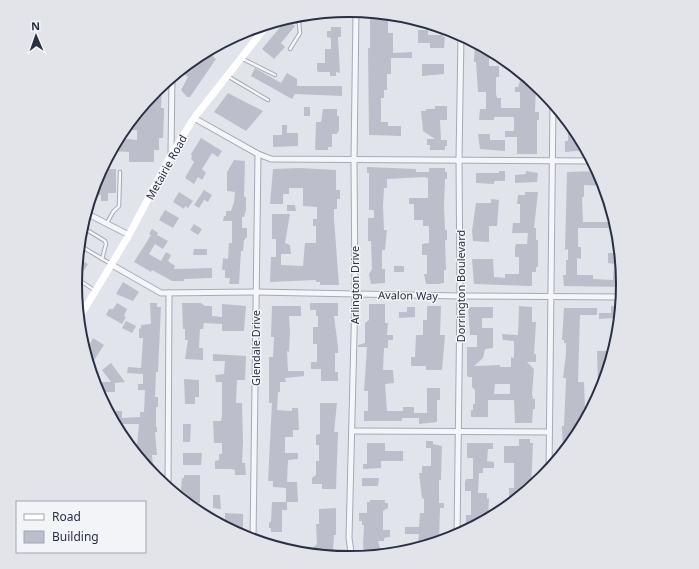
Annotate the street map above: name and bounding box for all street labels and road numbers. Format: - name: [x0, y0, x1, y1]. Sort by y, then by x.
- street label: Metairie Road: [142, 132, 190, 202]
- street label: Dorrington Boulevard: [453, 230, 468, 342]
- street label: Arlington Drive: [347, 246, 362, 324]
- street label: Avalon Way: [378, 287, 438, 303]
- street label: Glendale Drive: [248, 310, 263, 386]

